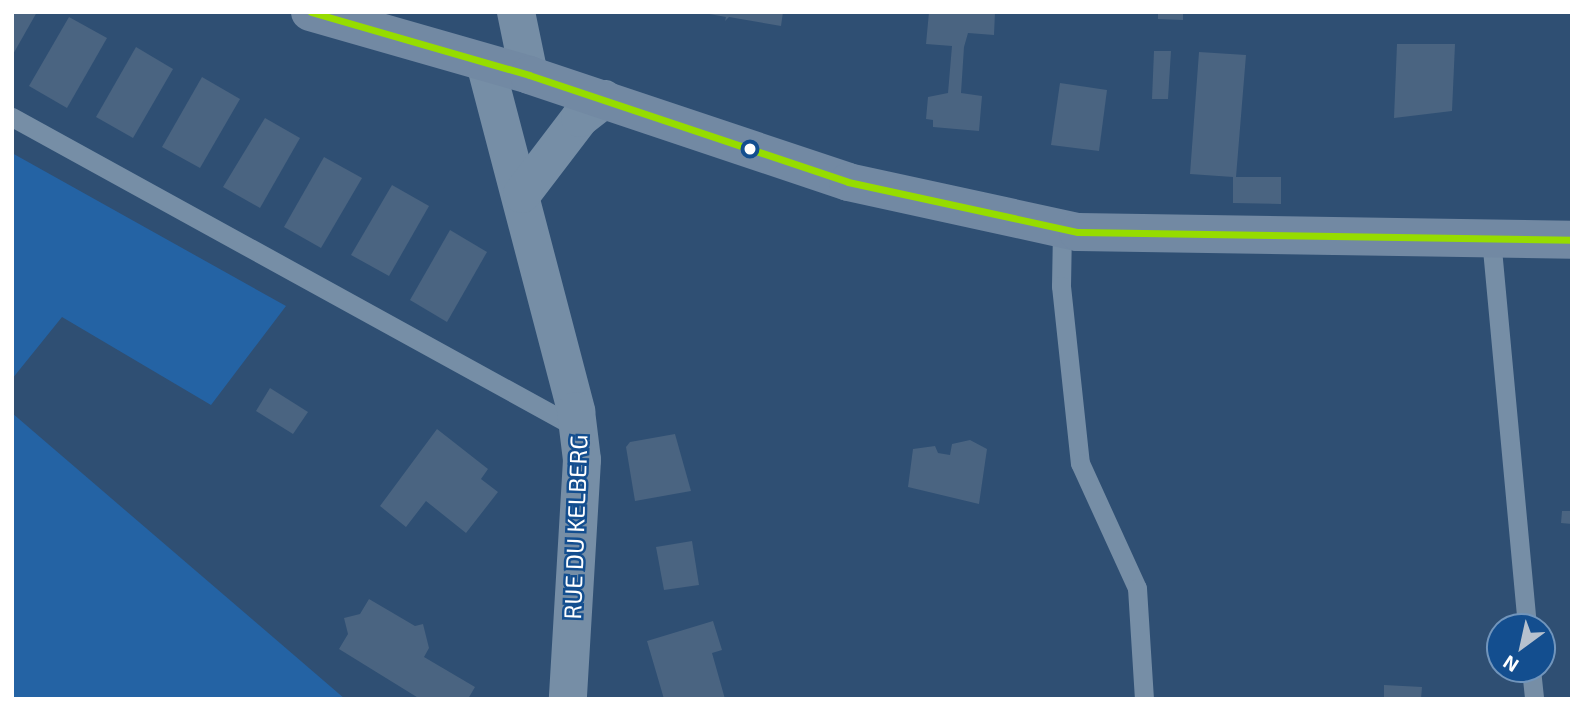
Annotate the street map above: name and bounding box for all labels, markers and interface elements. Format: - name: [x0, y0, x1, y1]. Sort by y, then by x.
- unlabelled marker: [743, 142, 757, 156]
- street label: RUE DU KELBERG: [557, 434, 593, 620]
- north arrow: [1486, 613, 1556, 683]
- text: N: [1498, 651, 1522, 678]

